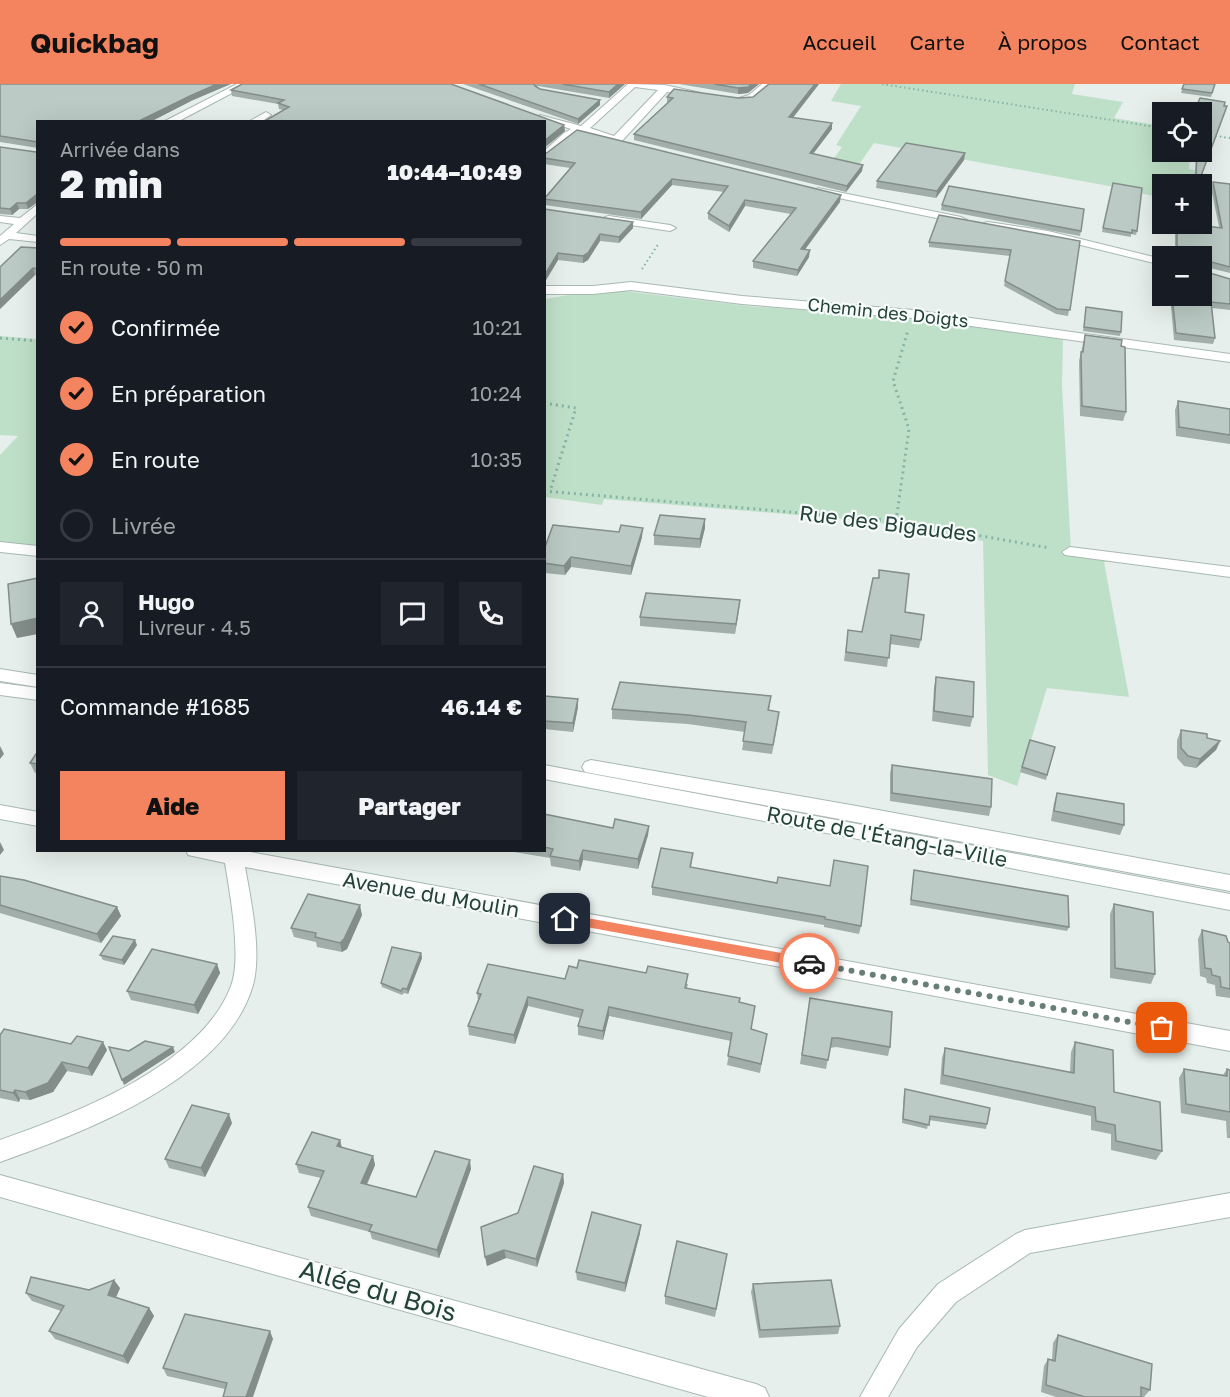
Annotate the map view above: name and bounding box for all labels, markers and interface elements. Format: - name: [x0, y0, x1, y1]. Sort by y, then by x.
- text: Quickbag: [30, 26, 159, 59]
- text: Accueil: [803, 29, 876, 55]
- text: Carte: [909, 29, 965, 55]
- text: À propos: [998, 29, 1087, 55]
- text: Contact: [1120, 29, 1200, 55]
- map controls: [1152, 102, 1212, 306]
- button: locate: [1152, 102, 1212, 162]
- text: Arrivée dans: [60, 137, 180, 161]
- text: 10:44–10:49: [387, 158, 522, 185]
- text: 2 min: [60, 160, 163, 207]
- button: +: [1152, 174, 1212, 234]
- button: −: [1152, 246, 1212, 306]
- text: En route · 50 m: [60, 255, 204, 279]
- street label: Chemin des Doigts: [807, 293, 970, 331]
- icon: check: [60, 311, 93, 344]
- text: Confirmée: [111, 314, 220, 341]
- text: 10:21: [473, 315, 522, 339]
- icon: check: [60, 377, 93, 410]
- text: En préparation: [111, 380, 266, 407]
- text: 10:24: [470, 381, 522, 405]
- icon: check: [60, 443, 93, 476]
- text: En route: [111, 446, 200, 473]
- text: 10:35: [471, 447, 522, 471]
- street label: Rue des Bigaudes: [798, 499, 978, 547]
- text: Livrée: [111, 512, 176, 539]
- button: person: [60, 582, 123, 645]
- button: chat: [381, 582, 444, 645]
- button: phone: [459, 582, 522, 645]
- text: Hugo: [138, 588, 195, 615]
- text: Livreur · 4.5: [138, 615, 251, 639]
- text: Commande #1685: [60, 693, 250, 720]
- text: 46.14 €: [441, 693, 522, 720]
- button: Aide: [60, 771, 285, 840]
- button: Partager: [297, 771, 522, 840]
- street label: Route de l'Étang-la-Ville: [765, 800, 1010, 872]
- street label: Avenue du Moulin: [341, 866, 522, 922]
- pin: [539, 893, 590, 944]
- icon: home: [548, 902, 581, 935]
- courier: [779, 933, 839, 993]
- icon: car: [793, 947, 826, 980]
- pin: [1136, 1002, 1187, 1053]
- icon: bag: [1145, 1011, 1178, 1044]
- street label: Allée du Bois: [296, 1253, 460, 1328]

